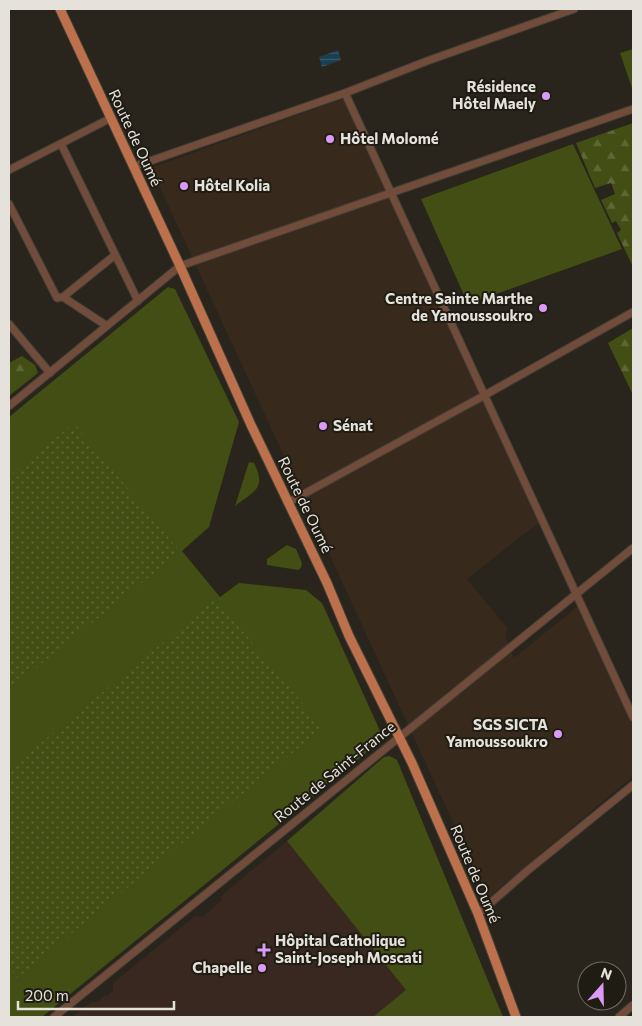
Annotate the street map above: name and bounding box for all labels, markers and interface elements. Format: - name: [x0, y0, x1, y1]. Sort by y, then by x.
- place label: Résidence Hôtel Maely: [452, 77, 537, 112]
- street label: Route de Oumé: [106, 86, 166, 189]
- marker: Résidence Hôtel Maely: [540, 90, 552, 102]
- place label: Hôtel Molomé: [340, 129, 439, 147]
- marker: Hôtel Molomé: [324, 133, 336, 145]
- place label: Hôtel Kolia: [194, 176, 270, 194]
- marker: Hôtel Kolia: [178, 180, 190, 192]
- place label: Centre Sainte Marthe de Yamoussoukro: [385, 289, 533, 324]
- marker: Centre Sainte Marthe de Yamoussoukro: [537, 302, 549, 314]
- place label: Sénat: [333, 416, 373, 434]
- marker: Sénat: [317, 420, 329, 432]
- street label: Route de Oumé: [275, 454, 337, 556]
- place label: SGS SICTA Yamoussoukro: [446, 715, 548, 750]
- street label: Route de Saint-France: [270, 717, 399, 826]
- marker: SGS SICTA Yamoussoukro: [552, 728, 564, 740]
- street label: Route de Oumé: [447, 822, 505, 925]
- place label: Hôpital Catholique Saint-Joseph Moscati: [275, 931, 422, 966]
- marker: Hôpital Catholique Saint-Joseph Moscati: [257, 943, 271, 957]
- place label: Chapelle: [192, 958, 252, 976]
- north arrow: [577, 961, 627, 1011]
- marker: Chapelle: [256, 962, 268, 974]
- text: N: [599, 964, 614, 983]
- scale bar: [18, 978, 174, 1010]
- text: 200 m: [25, 986, 69, 1004]

